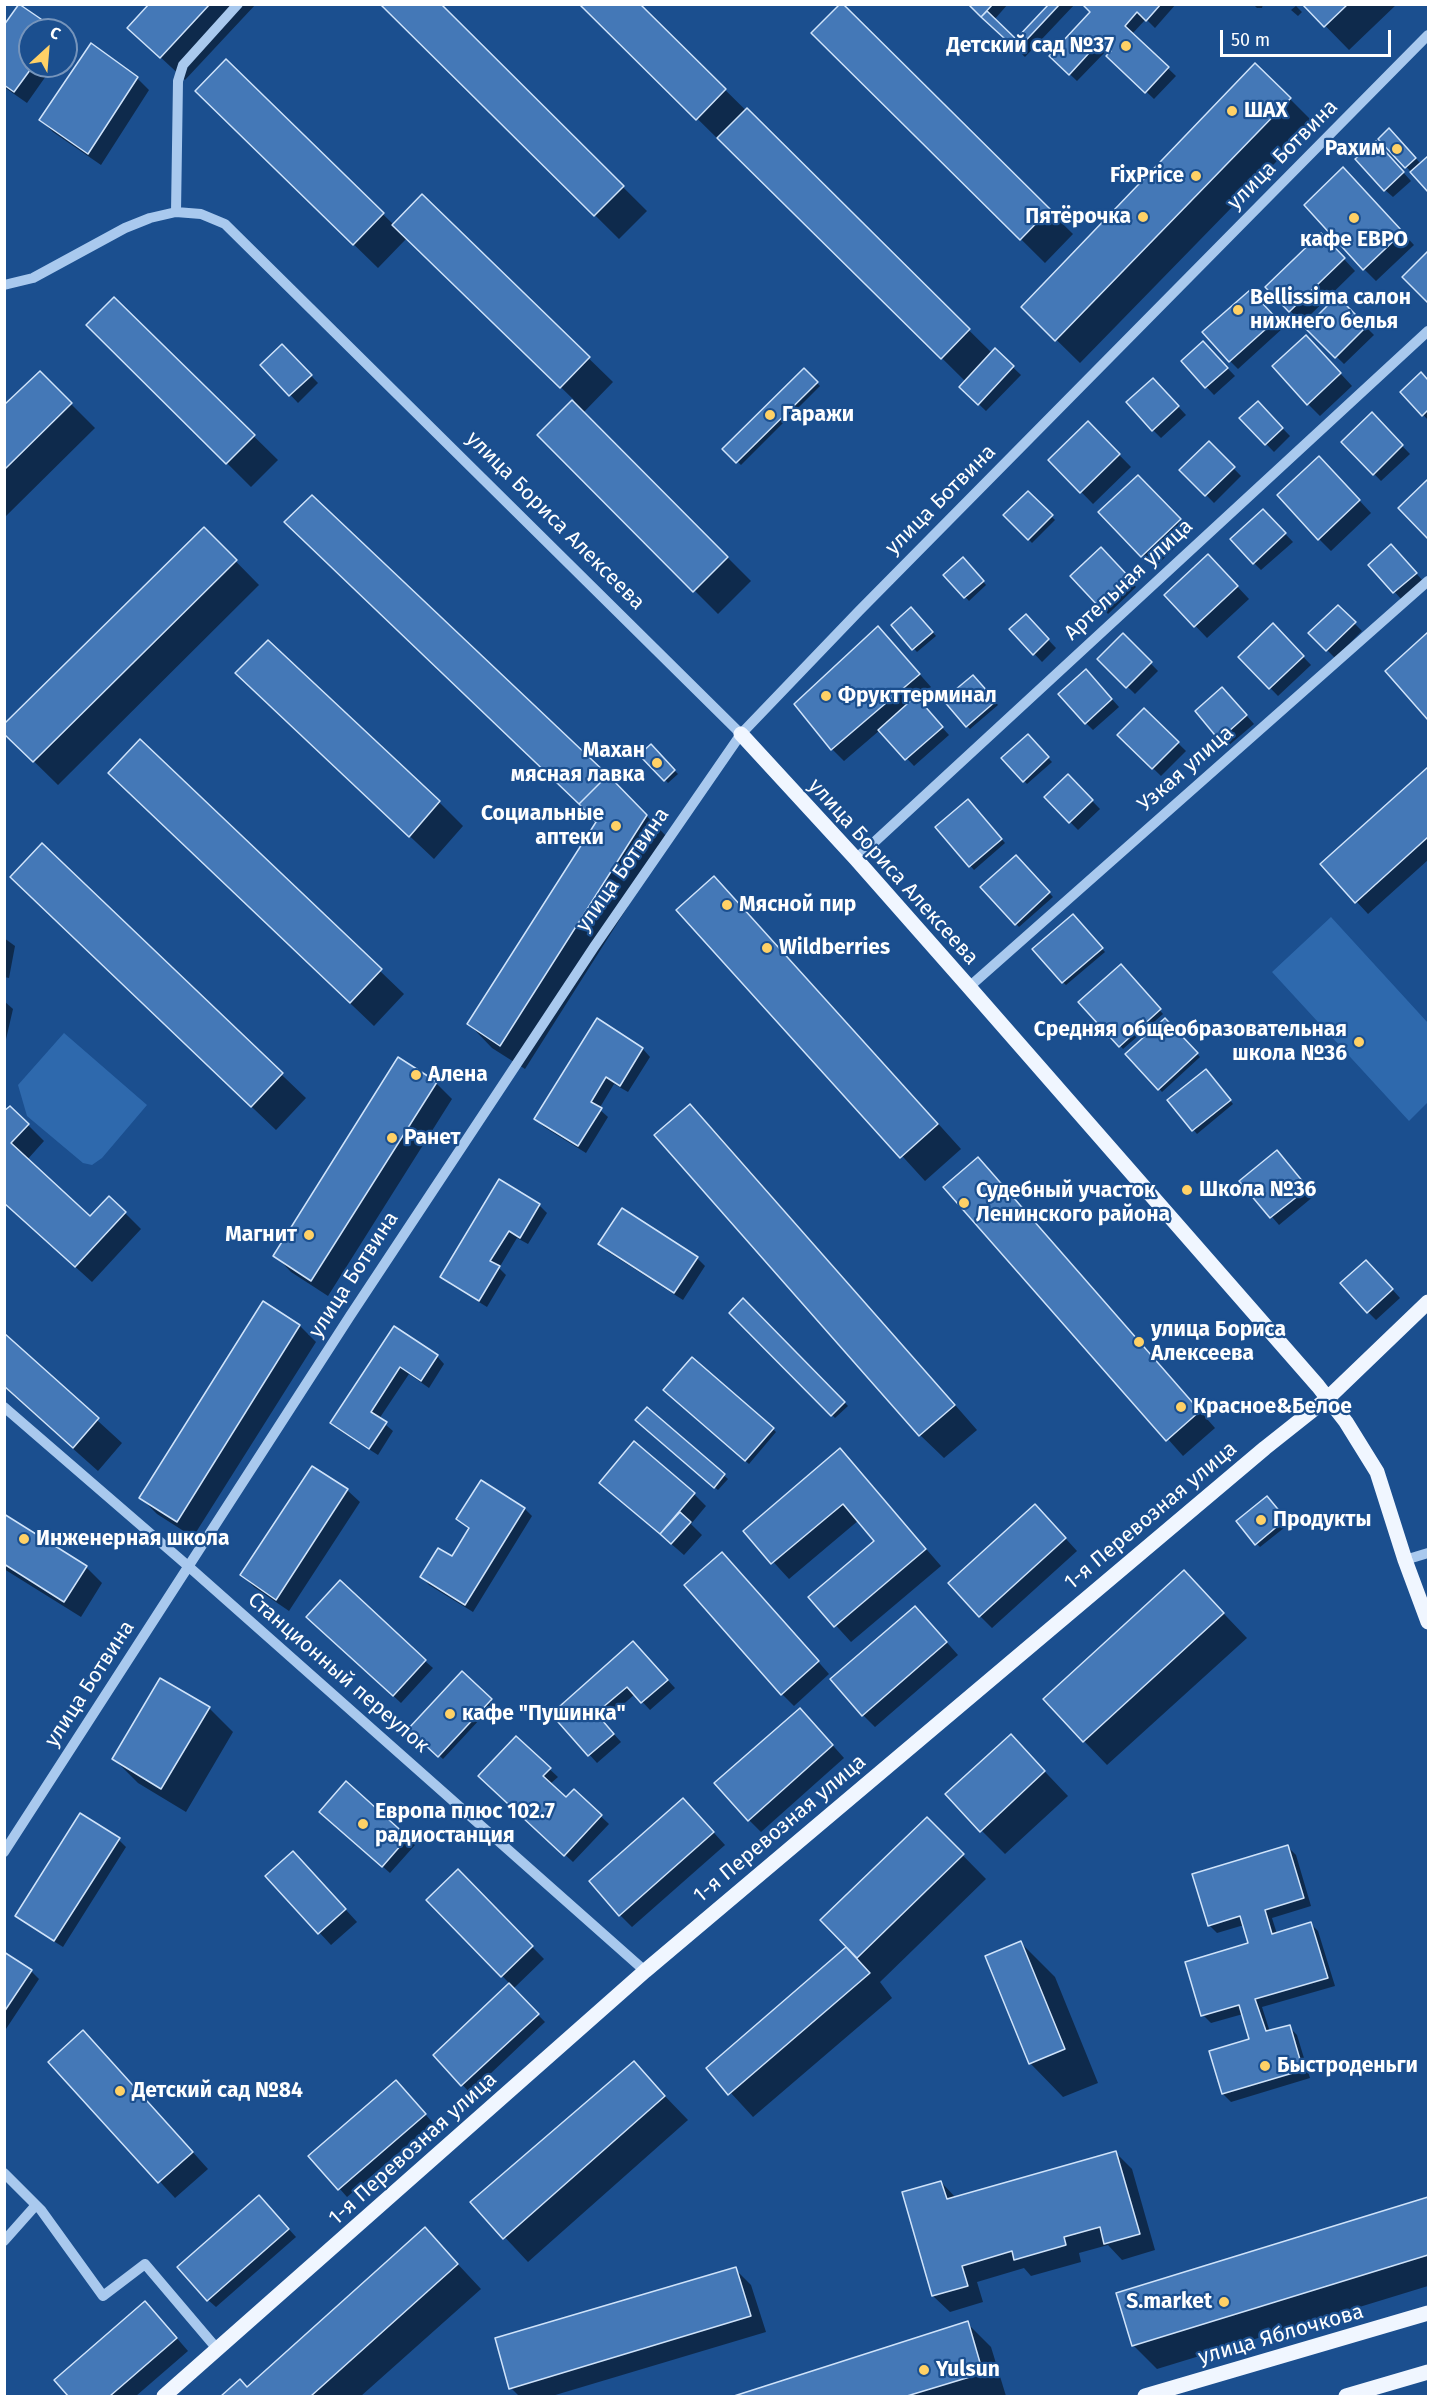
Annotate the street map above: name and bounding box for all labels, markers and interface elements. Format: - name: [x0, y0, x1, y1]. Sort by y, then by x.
- north arrow: [18, 18, 78, 78]
- scale bar: [1223, 18, 1394, 56]
- text: С: [47, 23, 64, 44]
- text: 50 m: [1231, 29, 1270, 51]
- place label: Детский сад №37: [947, 33, 1114, 59]
- marker: Детский сад №37: [1119, 39, 1133, 53]
- street label: улица Ботвина: [1223, 95, 1343, 215]
- place label: ШАХ: [1244, 98, 1288, 124]
- marker: ШАХ: [1225, 104, 1239, 118]
- place label: Рахим: [1325, 136, 1385, 162]
- marker: Рахим: [1390, 142, 1404, 156]
- place label: FixPrice: [1110, 163, 1184, 189]
- marker: FixPrice: [1189, 169, 1203, 183]
- place label: Пятёрочка: [1025, 204, 1131, 230]
- marker: Пятёрочка: [1136, 210, 1150, 224]
- marker: кафе ЕВРО: [1347, 211, 1361, 225]
- place label: кафе ЕВРО: [1300, 227, 1408, 253]
- place label: Bellissima салон нижнего белья: [1250, 285, 1411, 335]
- marker: Bellissima салон нижнего белья: [1231, 303, 1245, 317]
- place label: Гаражи: [782, 402, 854, 428]
- marker: Гаражи: [763, 408, 777, 422]
- street label: улица Бориса Алексеева: [460, 426, 650, 616]
- street label: улица Ботвина: [881, 440, 1001, 560]
- street label: Артельная улица: [1059, 514, 1199, 646]
- place label: Фрукттерминал: [838, 683, 997, 709]
- marker: Фрукттерминал: [819, 689, 833, 703]
- street label: Узкая улица: [1133, 721, 1239, 817]
- place label: Махан мясная лавка: [511, 738, 645, 788]
- marker: Махан мясная лавка: [650, 756, 664, 770]
- street label: улица Бориса Алексеева: [803, 774, 983, 970]
- place label: Социальные аптеки: [481, 801, 604, 851]
- street label: улица Ботвина: [571, 803, 675, 937]
- marker: Социальные аптеки: [609, 819, 623, 833]
- place label: Мясной пир: [739, 892, 856, 918]
- marker: Мясной пир: [720, 898, 734, 912]
- place label: Wildberries: [779, 935, 890, 961]
- marker: Wildberries: [760, 941, 774, 955]
- place label: Средняя общеобразовательная школа №36: [1034, 1017, 1347, 1067]
- marker: Средняя общеобразовательная школа №36: [1352, 1035, 1366, 1049]
- place label: Алена: [428, 1062, 488, 1088]
- marker: Алена: [409, 1068, 423, 1082]
- place label: Ранет: [404, 1125, 460, 1151]
- marker: Ранет: [385, 1131, 399, 1145]
- place label: Школа №36: [1199, 1177, 1316, 1203]
- place label: Судебный участок Ленинского района: [976, 1178, 1170, 1228]
- marker: Школа №36: [1180, 1183, 1194, 1197]
- marker: Судебный участок Ленинского района: [957, 1196, 971, 1210]
- street label: улица Ботвина: [304, 1207, 404, 1343]
- place label: Магнит: [225, 1222, 297, 1248]
- marker: Магнит: [302, 1228, 316, 1242]
- place label: улица Бориса Алексеева: [1151, 1317, 1286, 1367]
- marker: улица Бориса Алексеева: [1132, 1335, 1146, 1349]
- place label: Красное&Белое: [1193, 1394, 1352, 1420]
- marker: Красное&Белое: [1174, 1400, 1188, 1414]
- street label: 1-я Перевозная улица: [1060, 1436, 1242, 1596]
- place label: Продукты: [1273, 1507, 1371, 1533]
- marker: Продукты: [1254, 1513, 1268, 1527]
- place label: Инженерная школа: [36, 1526, 230, 1552]
- marker: Инженерная школа: [17, 1532, 31, 1546]
- street label: Станционный переулок: [242, 1587, 434, 1759]
- street label: улица Ботвина: [40, 1616, 140, 1752]
- place label: кафе "Пушинка": [462, 1701, 626, 1727]
- marker: кафе "Пушинка": [443, 1707, 457, 1721]
- street label: 1-я Перевозная улица: [689, 1749, 871, 1909]
- place label: Европа плюс 102.7 радиостанция: [375, 1799, 555, 1849]
- marker: Европа плюс 102.7 радиостанция: [356, 1817, 370, 1831]
- place label: Быстроденьги: [1277, 2053, 1418, 2079]
- marker: Быстроденьги: [1258, 2059, 1272, 2073]
- street label: 1-я Перевозная улица: [324, 2067, 502, 2231]
- place label: Детский сад №84: [132, 2078, 303, 2104]
- marker: Детский сад №84: [113, 2084, 127, 2098]
- place label: S.market: [1126, 2289, 1212, 2315]
- marker: S.market: [1217, 2295, 1231, 2309]
- street label: улица Яблочкова: [1195, 2299, 1367, 2371]
- place label: Yulsun: [936, 2357, 1000, 2383]
- marker: Yulsun: [917, 2363, 931, 2377]

